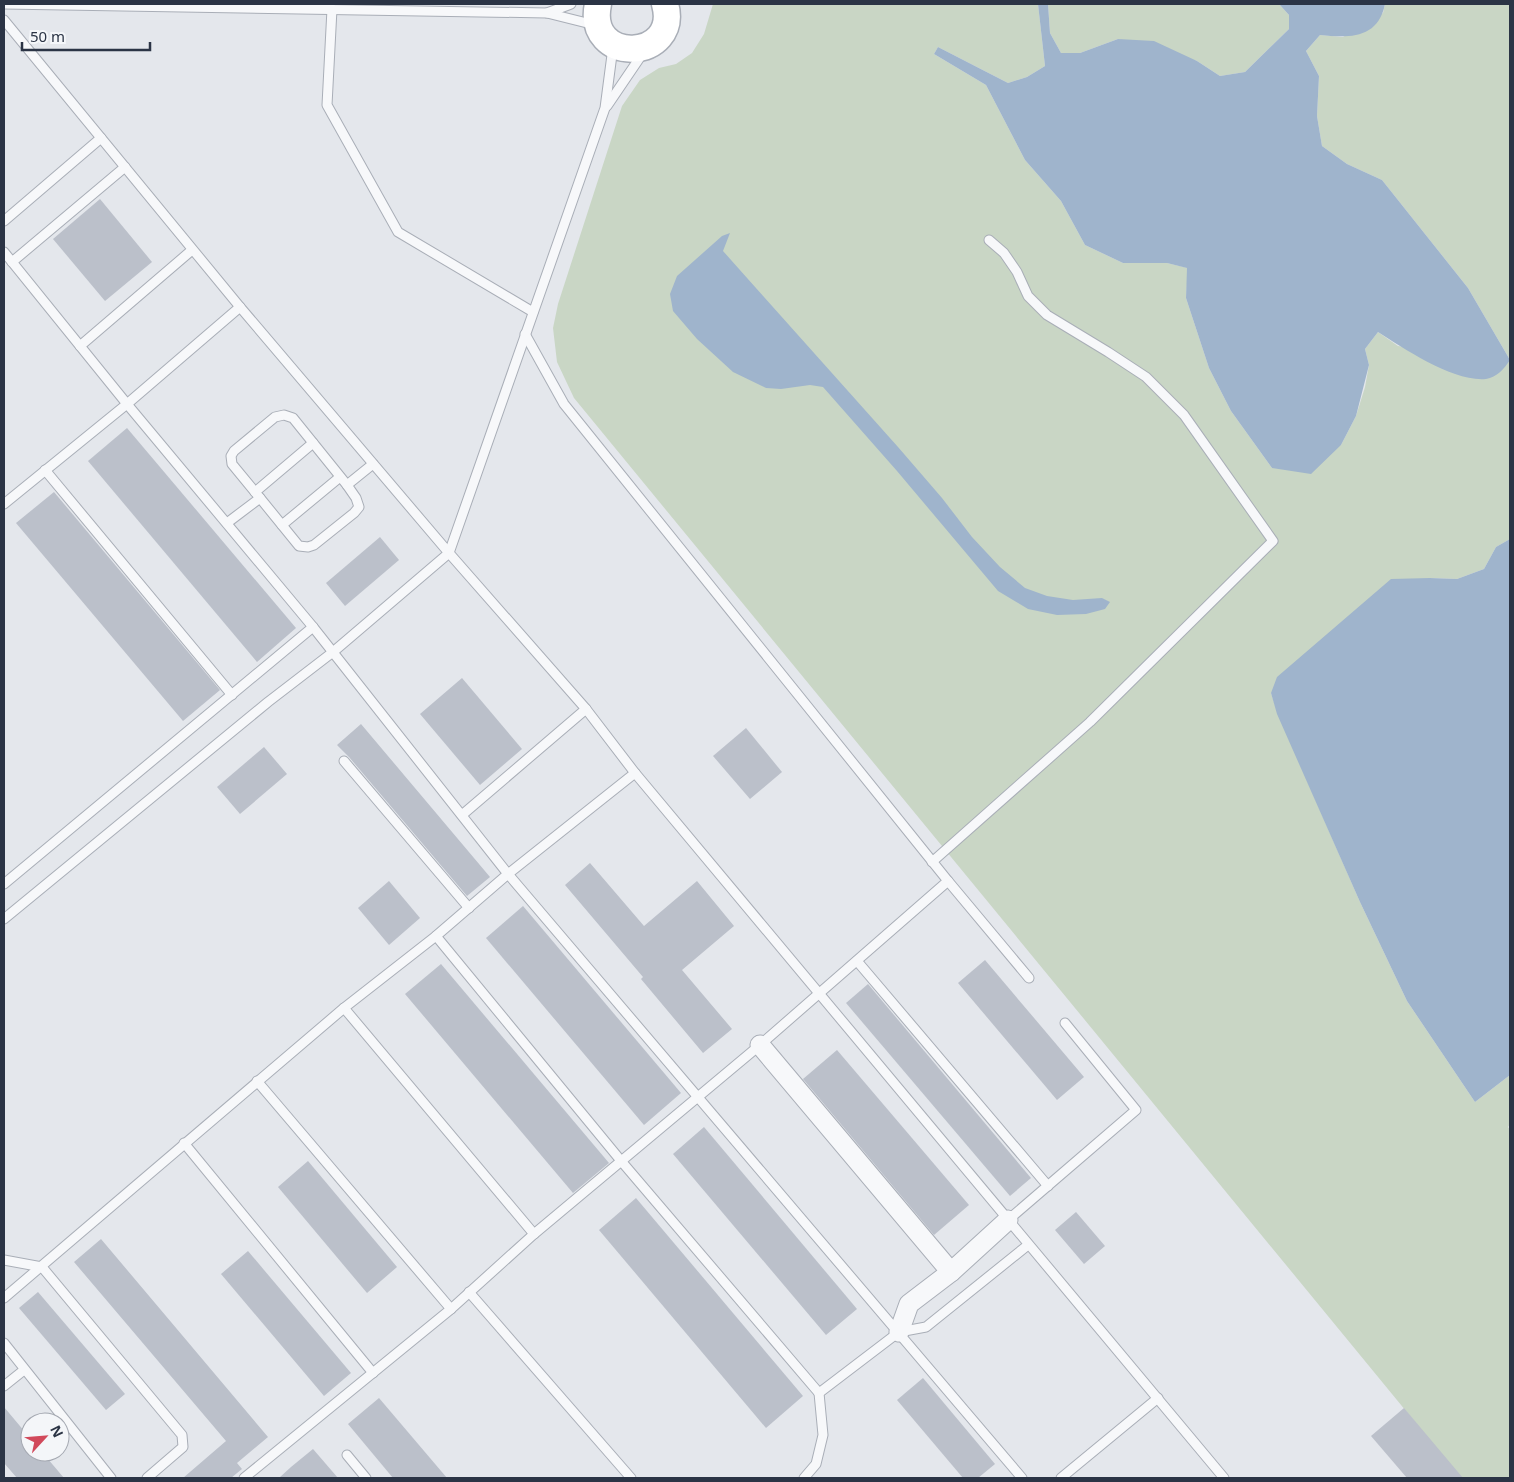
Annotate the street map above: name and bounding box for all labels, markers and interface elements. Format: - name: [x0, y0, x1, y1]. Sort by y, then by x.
- scale bar: [22, 20, 150, 52]
- text: 50 m: [30, 26, 65, 46]
- north arrow: [20, 1412, 70, 1462]
- text: N: [46, 1422, 68, 1440]

